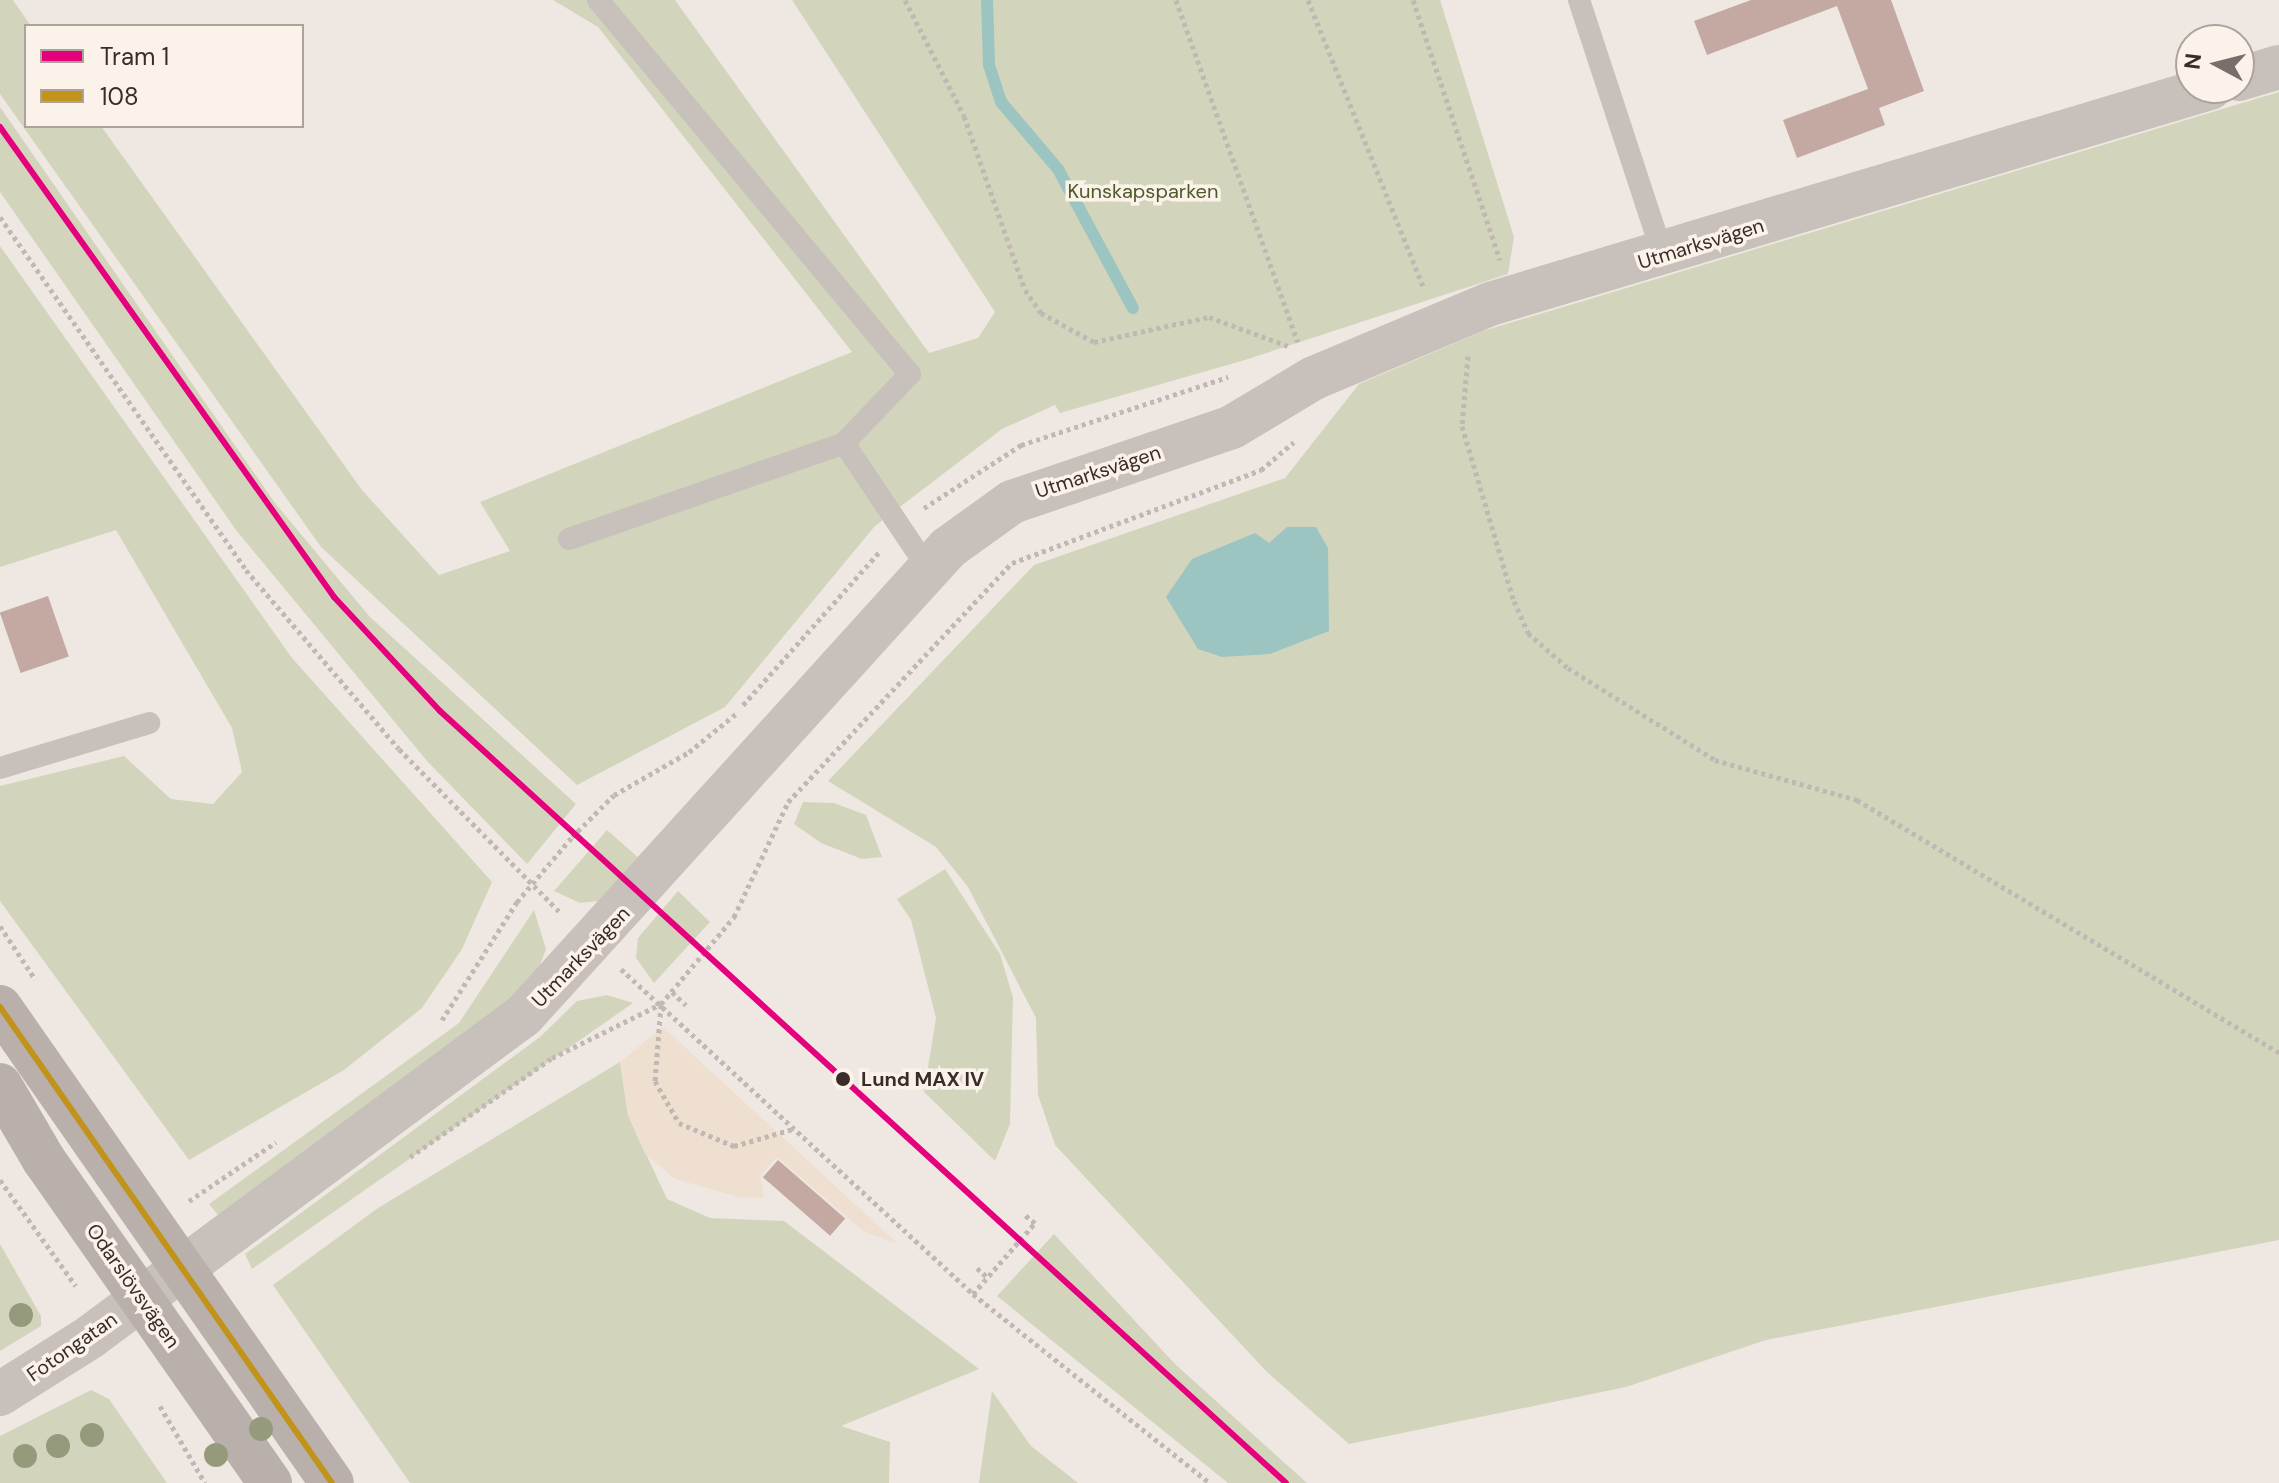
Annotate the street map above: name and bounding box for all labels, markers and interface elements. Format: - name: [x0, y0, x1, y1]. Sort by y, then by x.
- legend: [24, 24, 304, 128]
- north arrow: [2175, 24, 2255, 104]
- text: Tram 1: [100, 41, 169, 72]
- text: N: [2177, 52, 2208, 71]
- text: 108: [100, 81, 139, 112]
- park label: Kunskapsparken: [1068, 179, 1218, 203]
- street label: Utmarksvägen: [1635, 213, 1767, 275]
- street label: Utmarksvägen: [1032, 440, 1164, 504]
- street label: Utmarksvägen: [527, 902, 635, 1012]
- place label: Lund MAX IV: [861, 1067, 984, 1091]
- marker: Lund MAX IV: [832, 1068, 854, 1090]
- street label: Odarslövsvägen: [81, 1219, 185, 1353]
- street label: Fotongatan: [22, 1307, 122, 1387]

